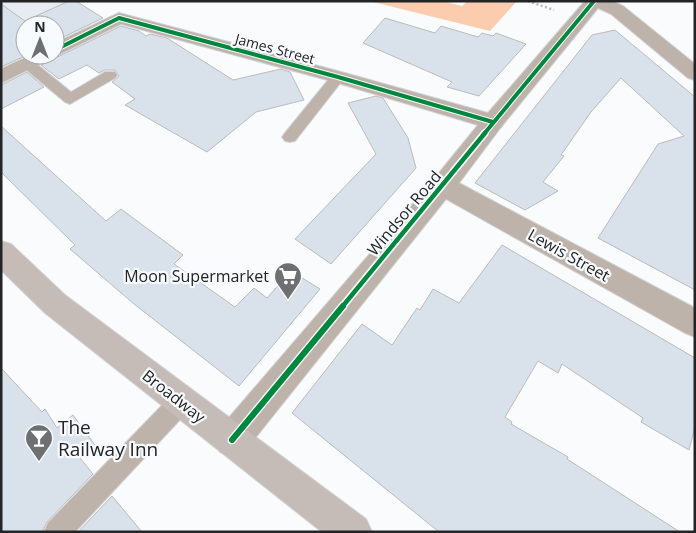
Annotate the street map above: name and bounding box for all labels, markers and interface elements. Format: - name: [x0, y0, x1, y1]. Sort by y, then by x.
- north arrow: [15, 15, 65, 65]
- text: N: [34, 17, 46, 36]
- street label: James Street: [231, 28, 317, 68]
- street label: Windsor Road: [362, 166, 446, 260]
- street label: Lewis Street: [524, 224, 614, 287]
- supermarket icon: Moon Supermarket: [273, 261, 303, 300]
- place label: Moon Supermarket: [124, 265, 269, 287]
- street label: Broadway: [138, 364, 211, 428]
- place label: The Railway Inn: [58, 414, 158, 462]
- bar icon: The Railway Inn: [24, 423, 54, 462]

